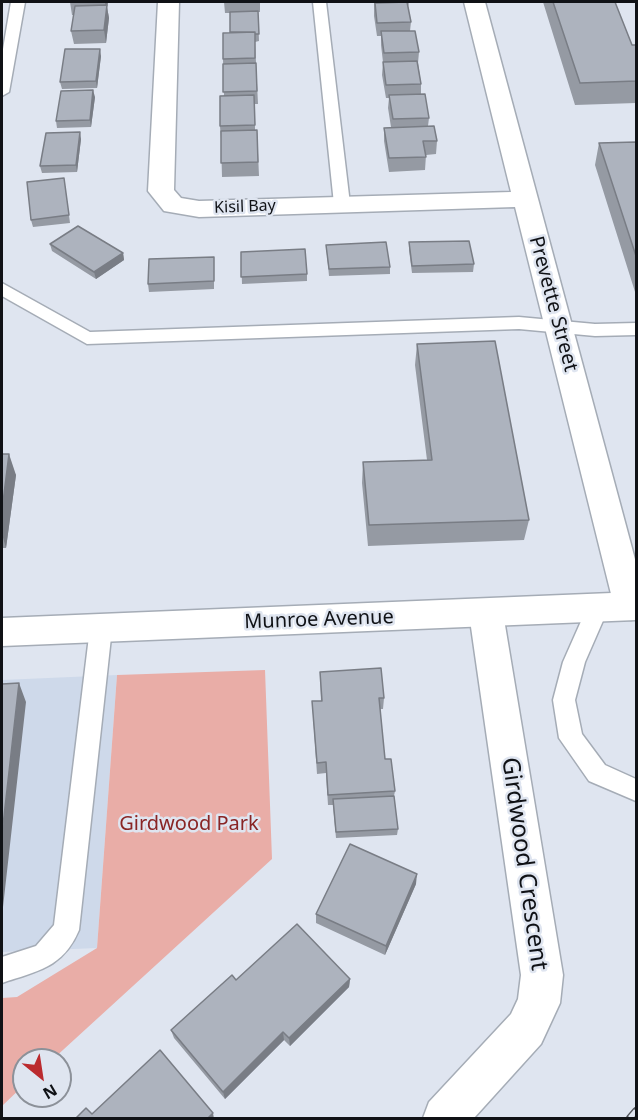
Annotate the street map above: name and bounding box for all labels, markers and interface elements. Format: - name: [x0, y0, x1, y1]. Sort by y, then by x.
- street label: Kisil Bay: [214, 196, 276, 218]
- street label: Prevette Street: [523, 234, 583, 374]
- street label: Munroe Avenue: [244, 605, 394, 635]
- street label: Girdwood Crescent: [495, 756, 553, 972]
- park label: Girdwood Park: [119, 812, 259, 836]
- north arrow: [12, 1048, 72, 1108]
- text: N: [39, 1079, 61, 1105]

